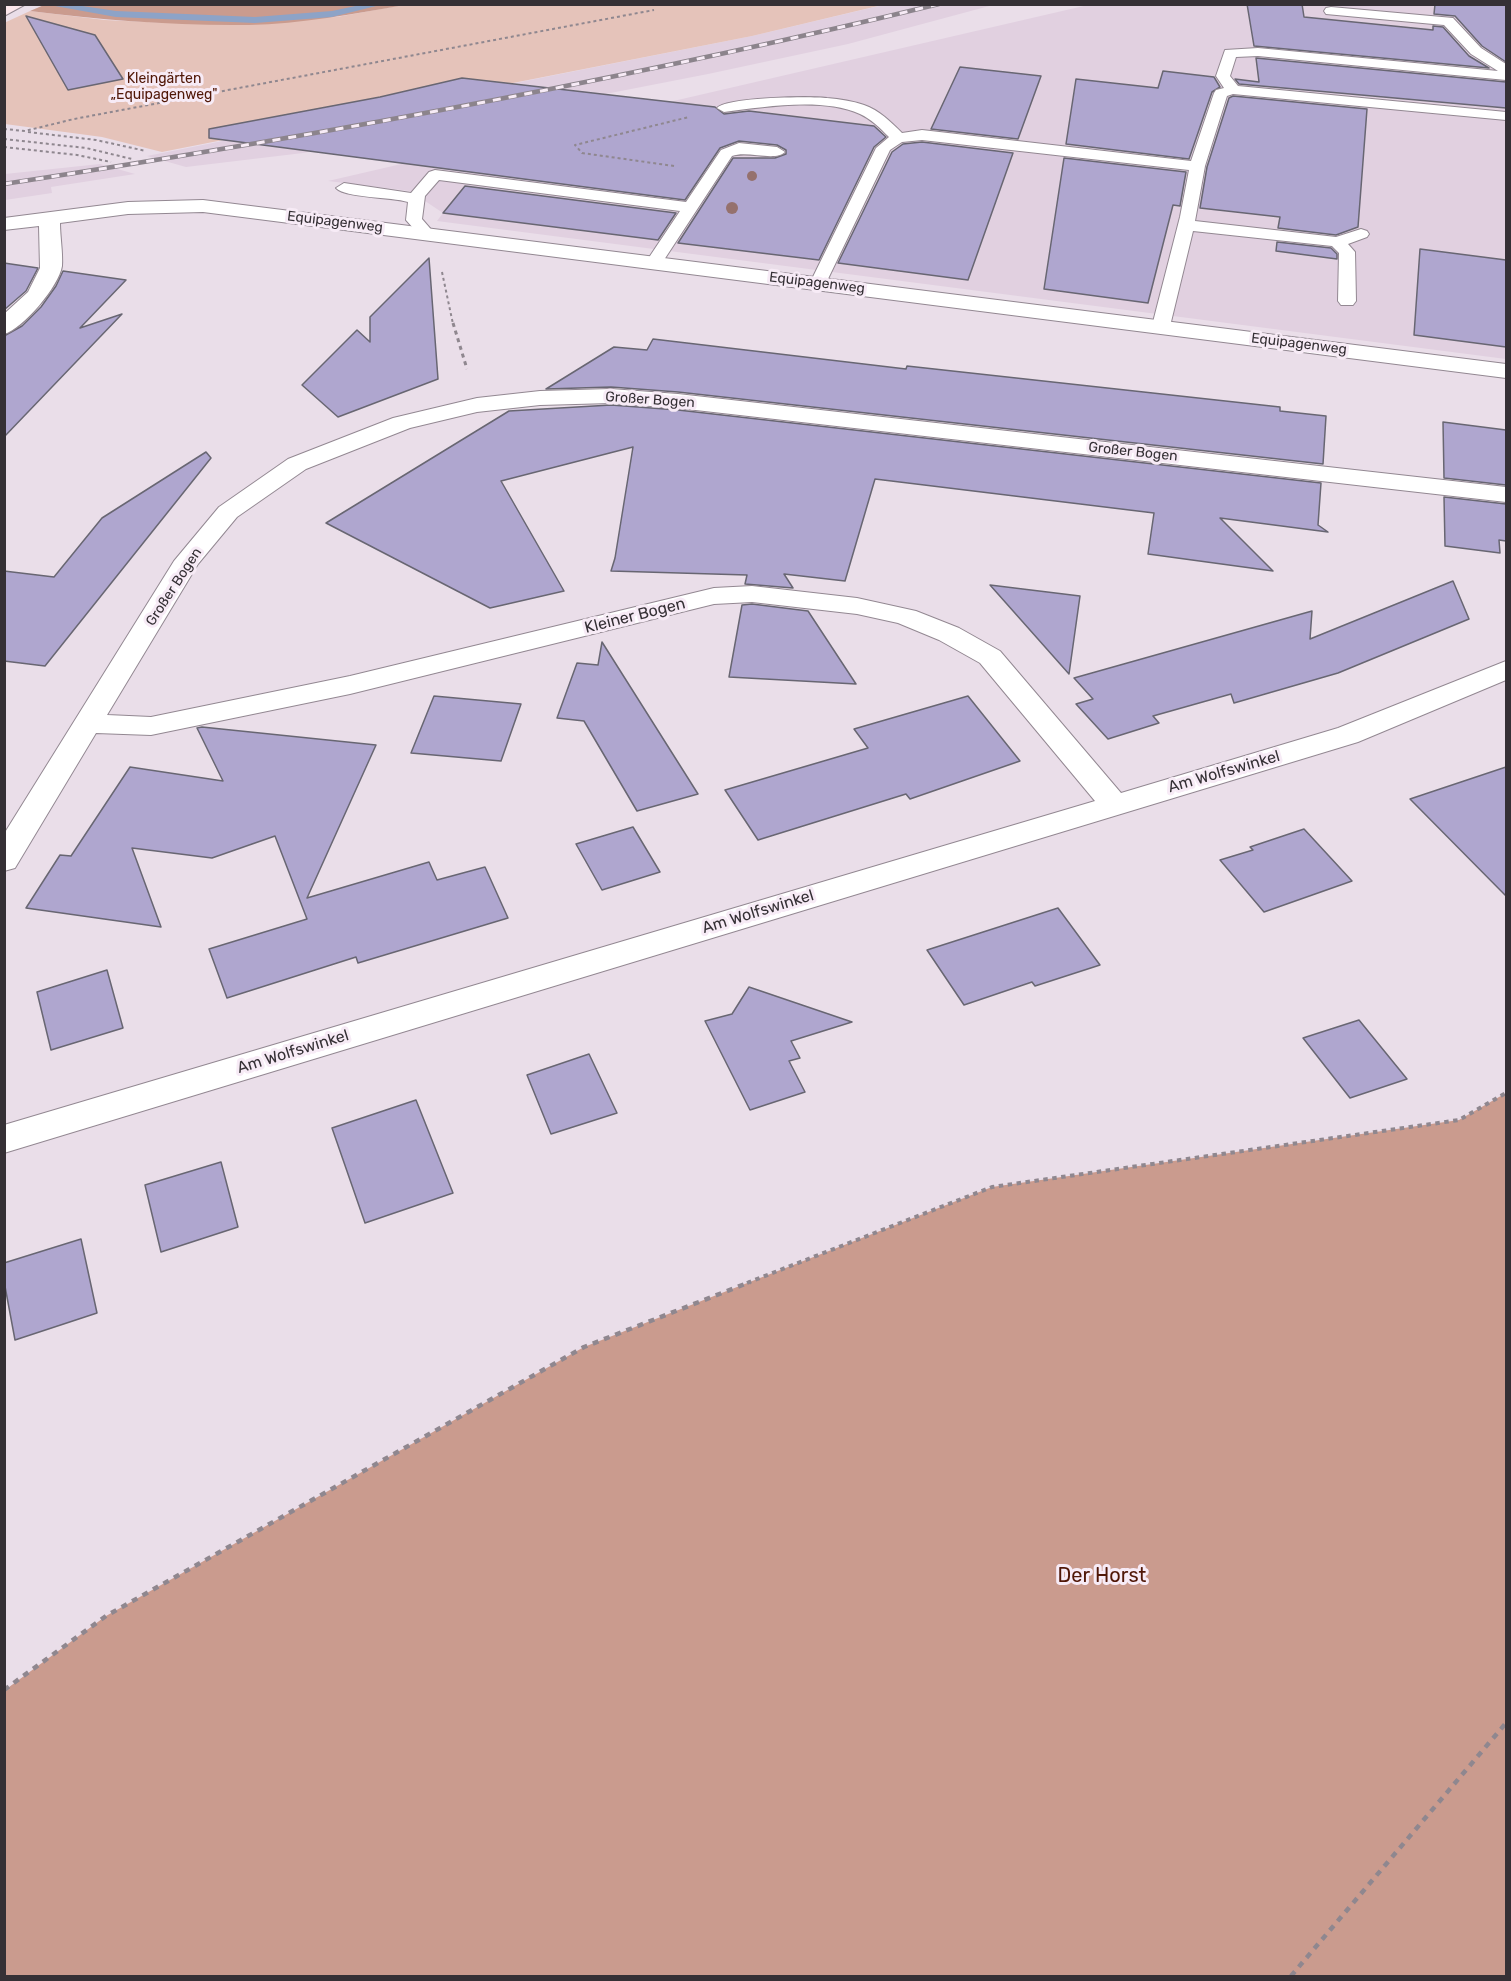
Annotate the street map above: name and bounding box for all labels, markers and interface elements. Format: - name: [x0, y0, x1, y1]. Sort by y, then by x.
- park label: Kleingärten „Equipagenweg": [110, 71, 218, 104]
- street label: Equipagenweg: [286, 208, 384, 236]
- street label: Equipagenweg: [768, 269, 866, 297]
- street label: Equipagenweg: [1250, 330, 1348, 358]
- street label: Großer Bogen: [605, 388, 695, 412]
- street label: Großer Bogen: [1088, 439, 1178, 465]
- street label: Großer Bogen: [143, 545, 205, 629]
- street label: Kleiner Bogen: [583, 594, 687, 638]
- street label: Am Wolfswinkel: [1166, 747, 1282, 797]
- street label: Am Wolfswinkel: [700, 886, 816, 938]
- street label: Am Wolfswinkel: [235, 1026, 351, 1078]
- park label: Der Horst: [1058, 1564, 1146, 1588]

